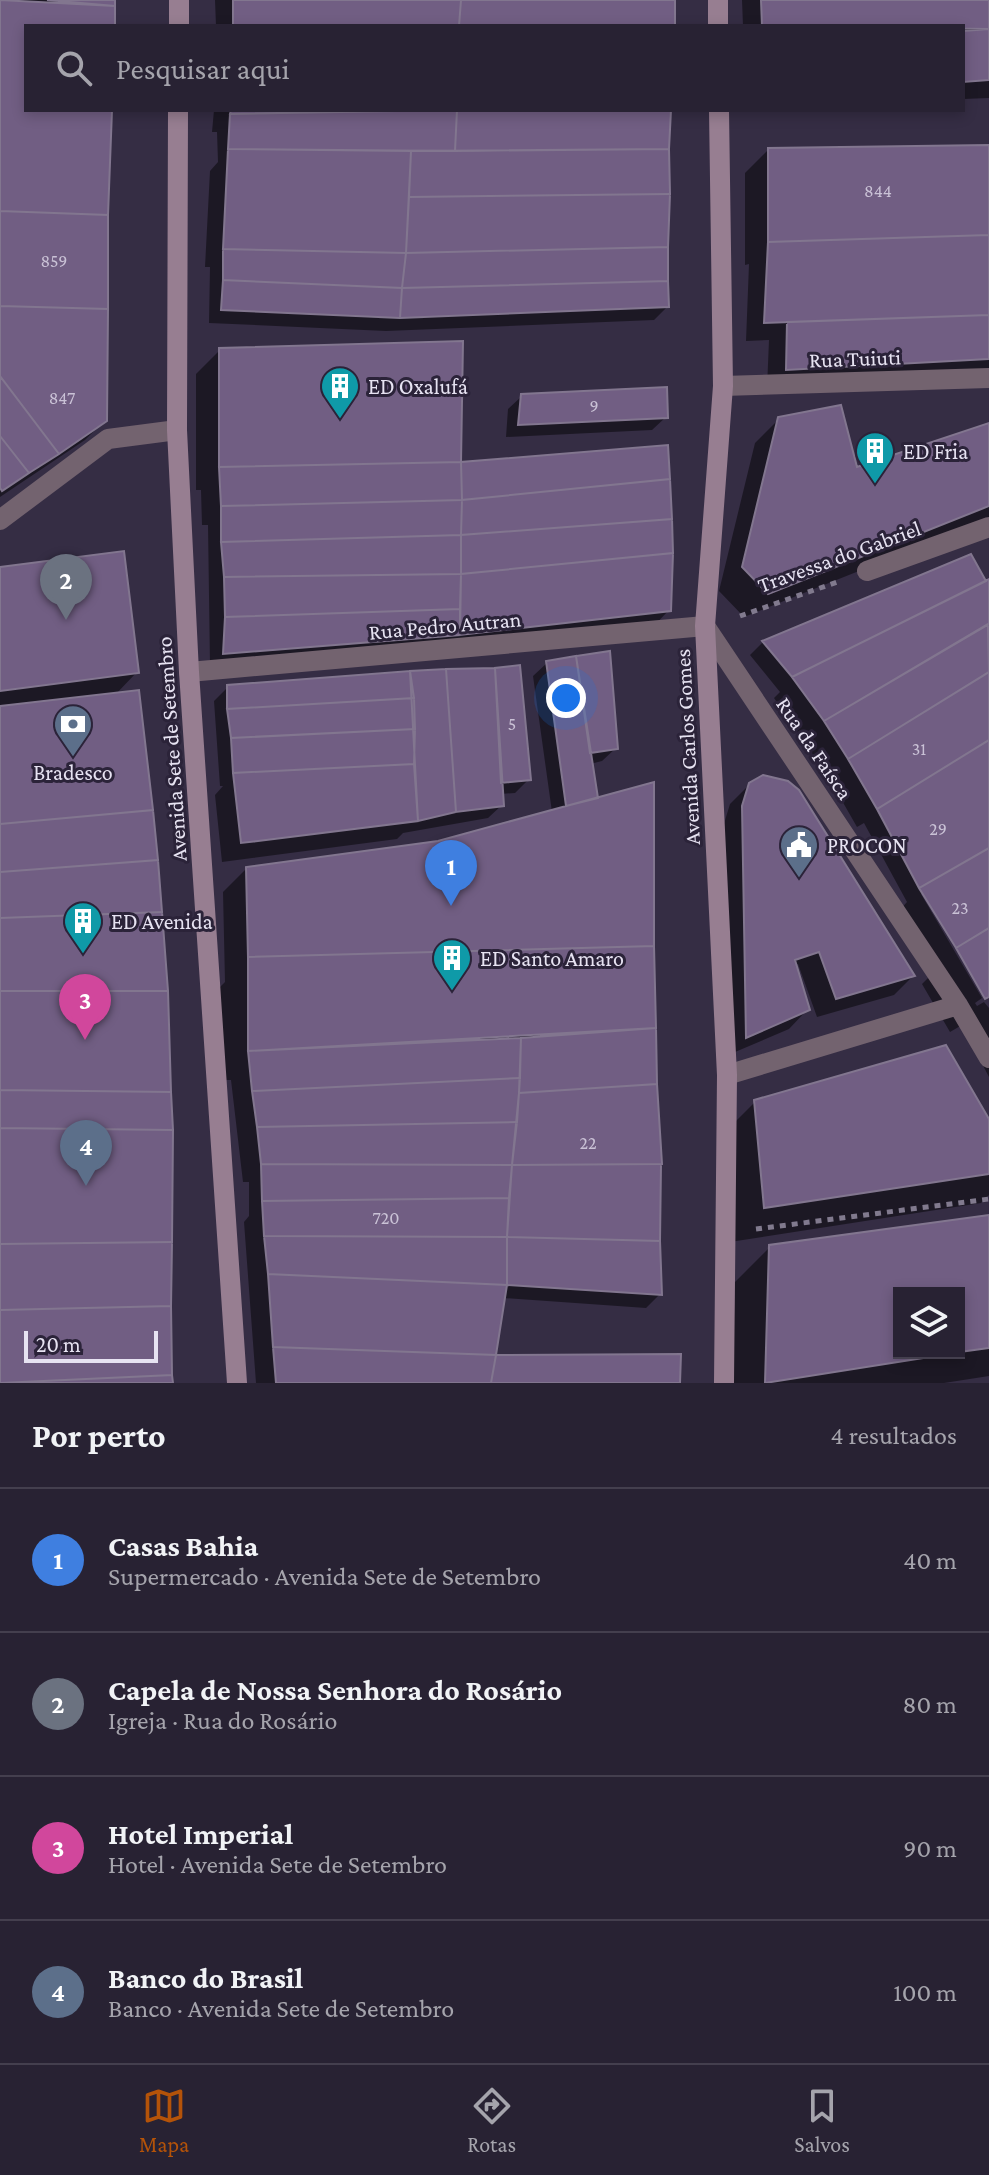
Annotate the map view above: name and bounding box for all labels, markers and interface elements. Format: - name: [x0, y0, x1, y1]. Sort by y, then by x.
- search box: [24, 24, 965, 112]
- icon: search: [52, 46, 96, 90]
- text: Pesquisar aqui: [116, 52, 290, 85]
- house number: 844: [864, 181, 892, 201]
- house number: 859: [41, 251, 67, 271]
- street label: Rua Tuiuti: [809, 344, 902, 373]
- building icon: ED Oxalufá: [319, 365, 361, 420]
- place label: ED Oxalufá: [368, 374, 468, 399]
- house number: 847: [49, 388, 75, 408]
- house number: 9: [589, 396, 599, 416]
- building icon: ED Fria: [854, 430, 896, 485]
- place label: ED Fria: [903, 439, 968, 464]
- street label: Travessa do Gabriel: [754, 515, 924, 598]
- pin: 2: [40, 554, 92, 620]
- street label: Rua Pedro Autran: [368, 606, 522, 645]
- street label: Avenida Sete de Setembro: [151, 636, 192, 862]
- street label: Avenida Carlos Gomes: [670, 648, 705, 846]
- your location: [546, 678, 586, 718]
- street label: Rua da Faísca: [771, 692, 858, 804]
- bank icon: Bradesco: [52, 703, 94, 758]
- house number: 5: [508, 714, 516, 734]
- house number: 31: [912, 739, 926, 759]
- place label: Bradesco: [33, 760, 113, 785]
- house number: 29: [929, 819, 947, 839]
- public building icon: PROCON: [778, 824, 820, 879]
- place label: PROCON: [827, 833, 907, 858]
- pin: 1: [425, 840, 477, 906]
- house number: 23: [951, 898, 969, 918]
- building icon: ED Avenida: [62, 900, 104, 955]
- place label: ED Avenida: [111, 909, 213, 934]
- building icon: ED Santo Amaro: [431, 937, 473, 992]
- place label: ED Santo Amaro: [480, 946, 624, 971]
- pin: 3: [59, 974, 111, 1040]
- pin: 4: [60, 1120, 112, 1186]
- house number: 22: [579, 1133, 597, 1153]
- house number: 720: [372, 1208, 400, 1228]
- map controls: [893, 1287, 965, 1359]
- button: layers: [893, 1287, 965, 1359]
- scale bar: [24, 1327, 158, 1363]
- text: 20 m: [36, 1332, 81, 1357]
- text: Por perto: [32, 1417, 166, 1454]
- text: 4 resultados: [831, 1421, 957, 1450]
- text: Casas Bahia: [108, 1529, 258, 1562]
- text: 1: [53, 1546, 63, 1575]
- text: 40 m: [903, 1546, 957, 1575]
- text: Supermercado · Avenida Sete de Setembro: [108, 1562, 541, 1591]
- text: Capela de Nossa Senhora do Rosário: [108, 1673, 562, 1706]
- text: 2: [51, 1690, 65, 1719]
- text: 80 m: [903, 1690, 957, 1719]
- text: Igreja · Rua do Rosário: [108, 1706, 337, 1735]
- text: Hotel Imperial: [108, 1817, 293, 1850]
- text: 3: [52, 1834, 64, 1863]
- text: 90 m: [903, 1834, 957, 1863]
- text: Hotel · Avenida Sete de Setembro: [108, 1850, 447, 1879]
- text: Banco do Brasil: [108, 1961, 303, 1994]
- text: 4: [51, 1978, 65, 2007]
- text: 100 m: [893, 1978, 957, 2007]
- text: Banco · Avenida Sete de Setembro: [108, 1994, 454, 2023]
- tab: Mapa: [139, 2084, 189, 2157]
- tab: Rotas: [467, 2084, 516, 2157]
- tab: Salvos: [794, 2084, 850, 2157]

